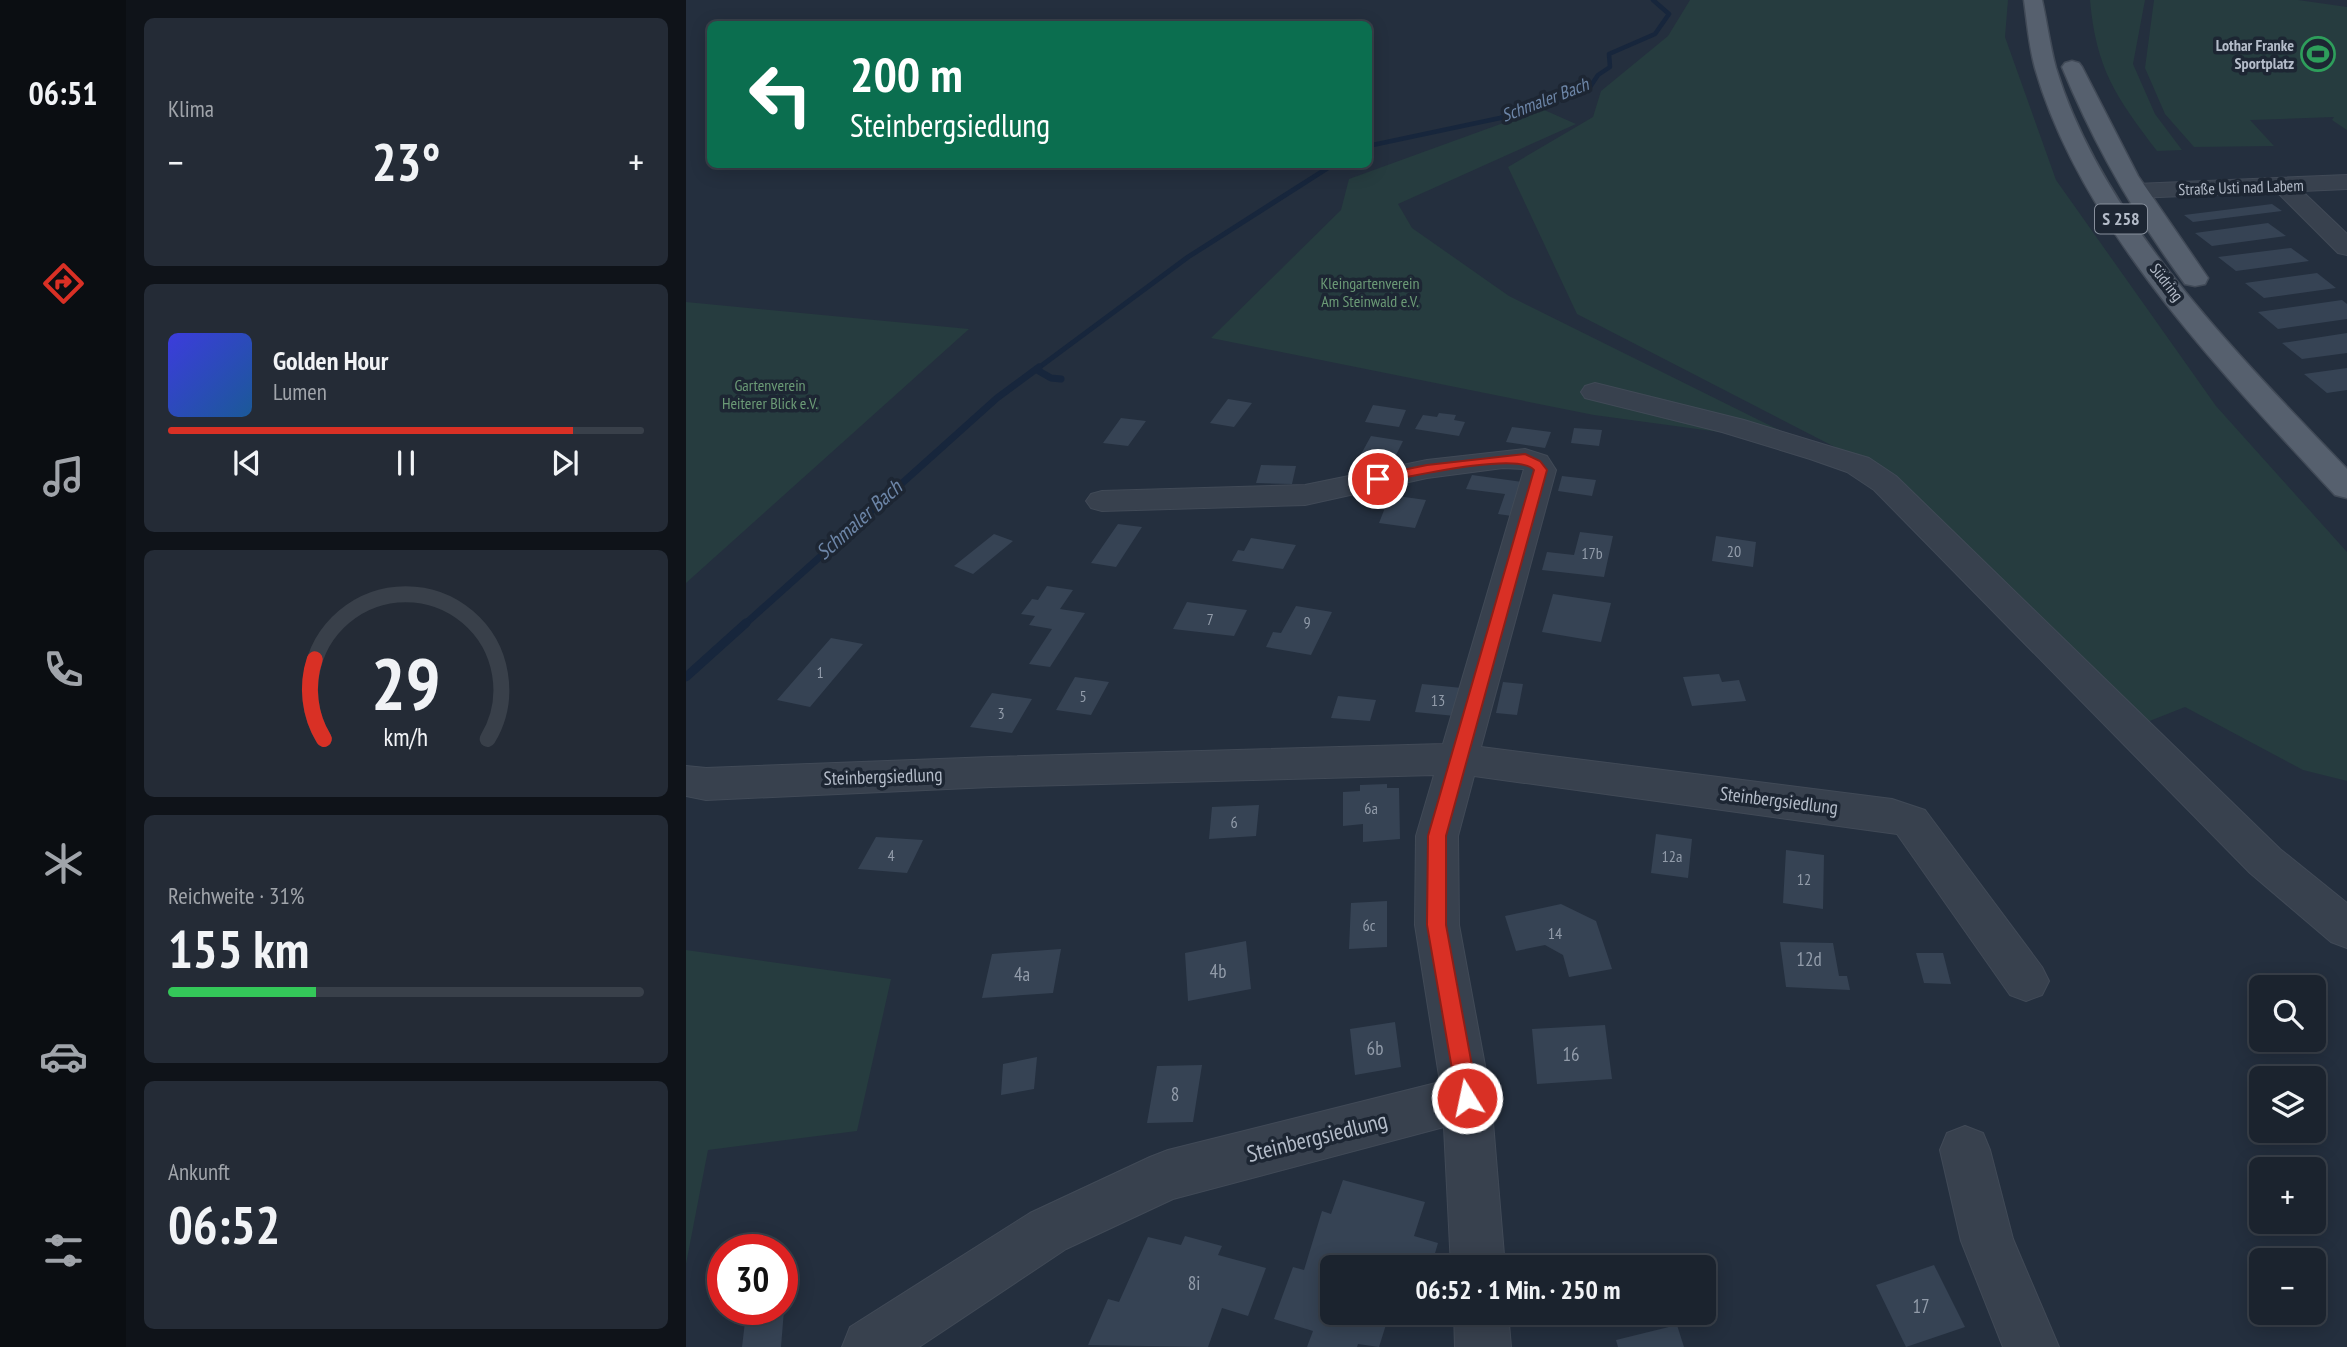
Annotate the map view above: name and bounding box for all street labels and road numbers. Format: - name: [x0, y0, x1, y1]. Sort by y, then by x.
- street label: Straße Usti nad Labem: [2178, 175, 2304, 199]
- road number: S 258: [2095, 204, 2147, 233]
- street label: Südring: [2146, 259, 2188, 305]
- street label: Steinbergsiedlung: [823, 762, 943, 790]
- street label: Steinbergsiedlung: [1719, 781, 1839, 819]
- street label: Steinbergsiedlung: [1244, 1105, 1390, 1168]

